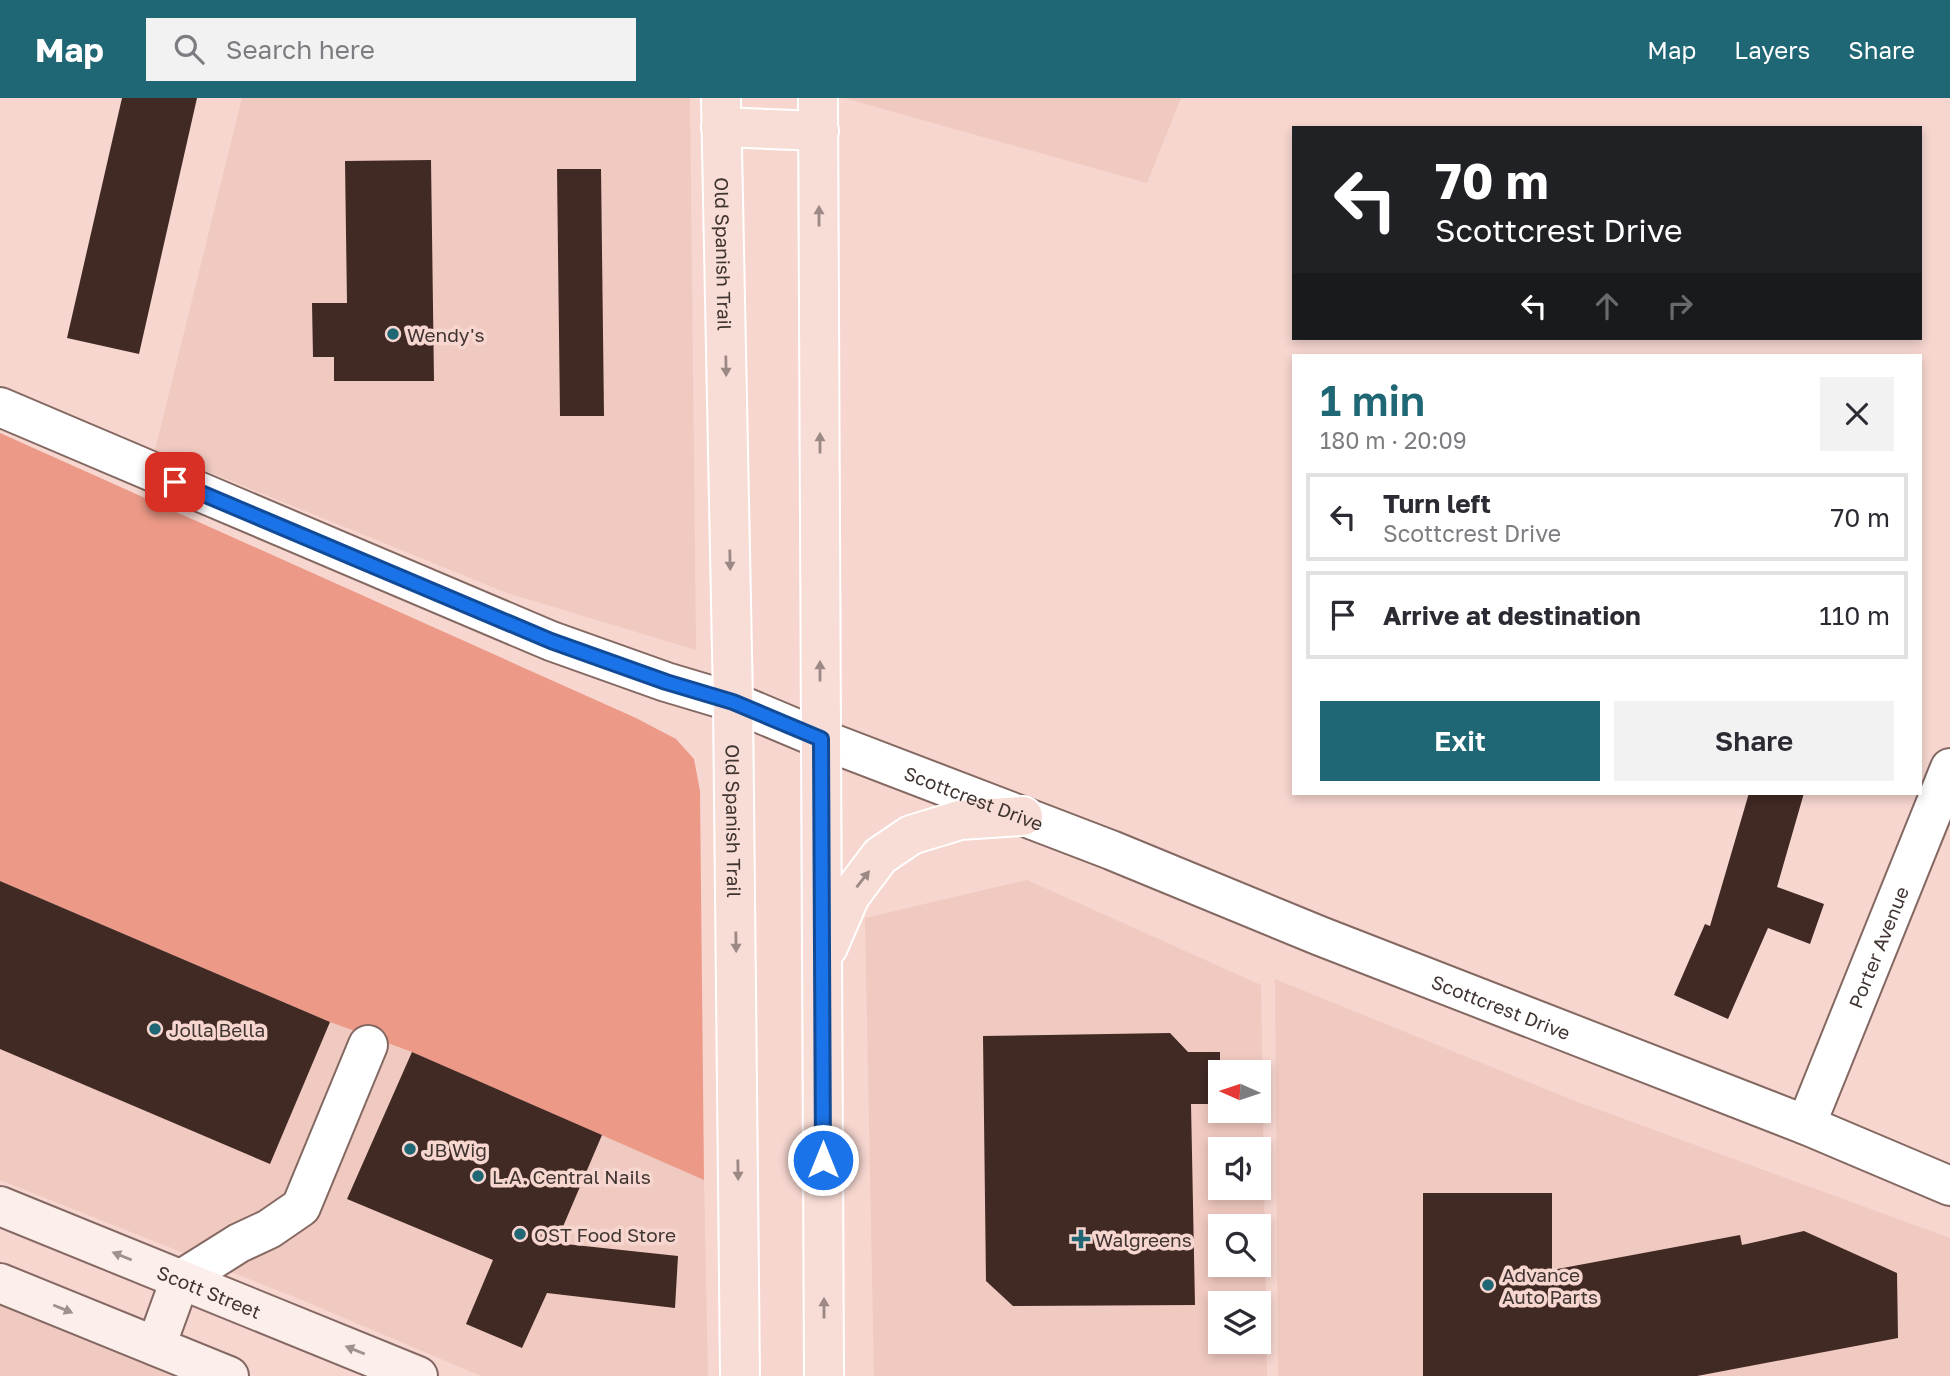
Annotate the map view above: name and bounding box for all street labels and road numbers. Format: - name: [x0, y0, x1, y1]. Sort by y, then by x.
- street label: Old Spanish Trail: [711, 177, 737, 331]
- street label: Old Spanish Trail: [722, 744, 747, 898]
- street label: Scottcrest Drive: [901, 761, 1047, 835]
- street label: Porter Avenue: [1843, 883, 1913, 1011]
- street label: Scottcrest Drive: [1428, 969, 1574, 1044]
- street label: Scott Street: [154, 1260, 265, 1323]

